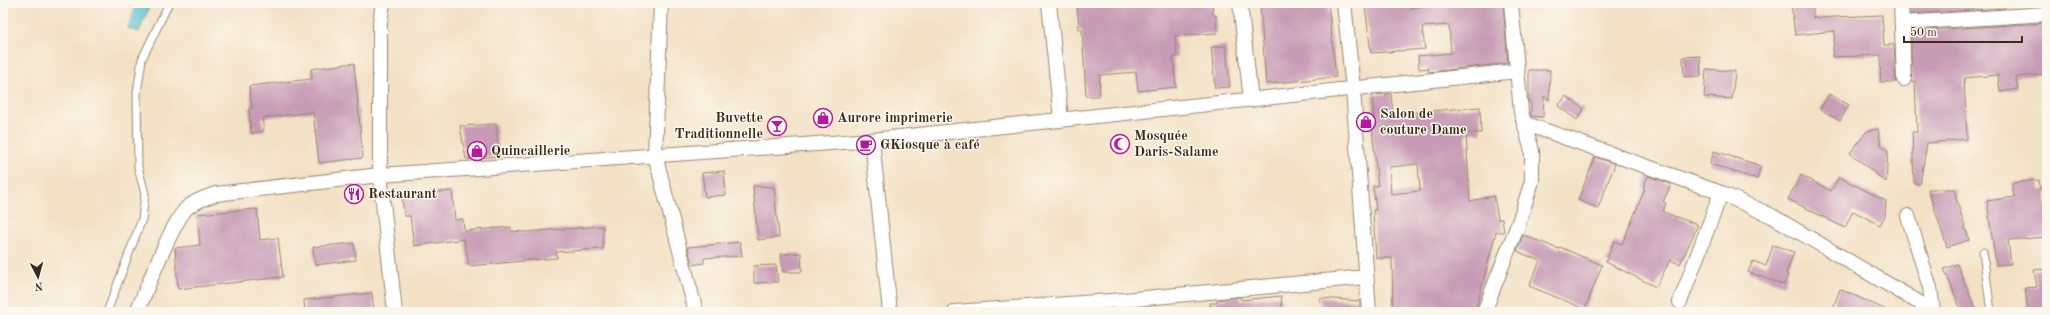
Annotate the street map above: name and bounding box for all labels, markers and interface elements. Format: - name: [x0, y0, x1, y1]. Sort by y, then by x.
- scale bar: [1904, 18, 2022, 44]
- text: 50 m: [1910, 26, 1937, 39]
- shop icon: Aurore imprimerie: [812, 107, 834, 129]
- place label: Salon de couture Dame: [1380, 107, 1467, 137]
- place label: Buvette Traditionnelle: [674, 111, 763, 141]
- place label: Aurore imprimerie: [837, 111, 953, 125]
- shop icon: Salon de couture Dame: [1355, 111, 1377, 133]
- bar icon: Buvette Traditionnelle: [766, 115, 788, 137]
- place label: Mosquée Daris-Salame: [1134, 129, 1219, 159]
- mosque icon: Mosquée Daris-Salame: [1109, 133, 1131, 155]
- cafe icon: GKiosque à café: [855, 134, 877, 156]
- place label: GKiosque à café: [880, 138, 980, 152]
- shop icon: Quincaillerie: [466, 140, 488, 162]
- place label: Quincaillerie: [491, 144, 570, 158]
- restaurant icon: Restaurant: [343, 183, 365, 205]
- place label: Restaurant: [368, 187, 437, 201]
- north arrow: [18, 257, 58, 297]
- text: N: [34, 280, 44, 291]

